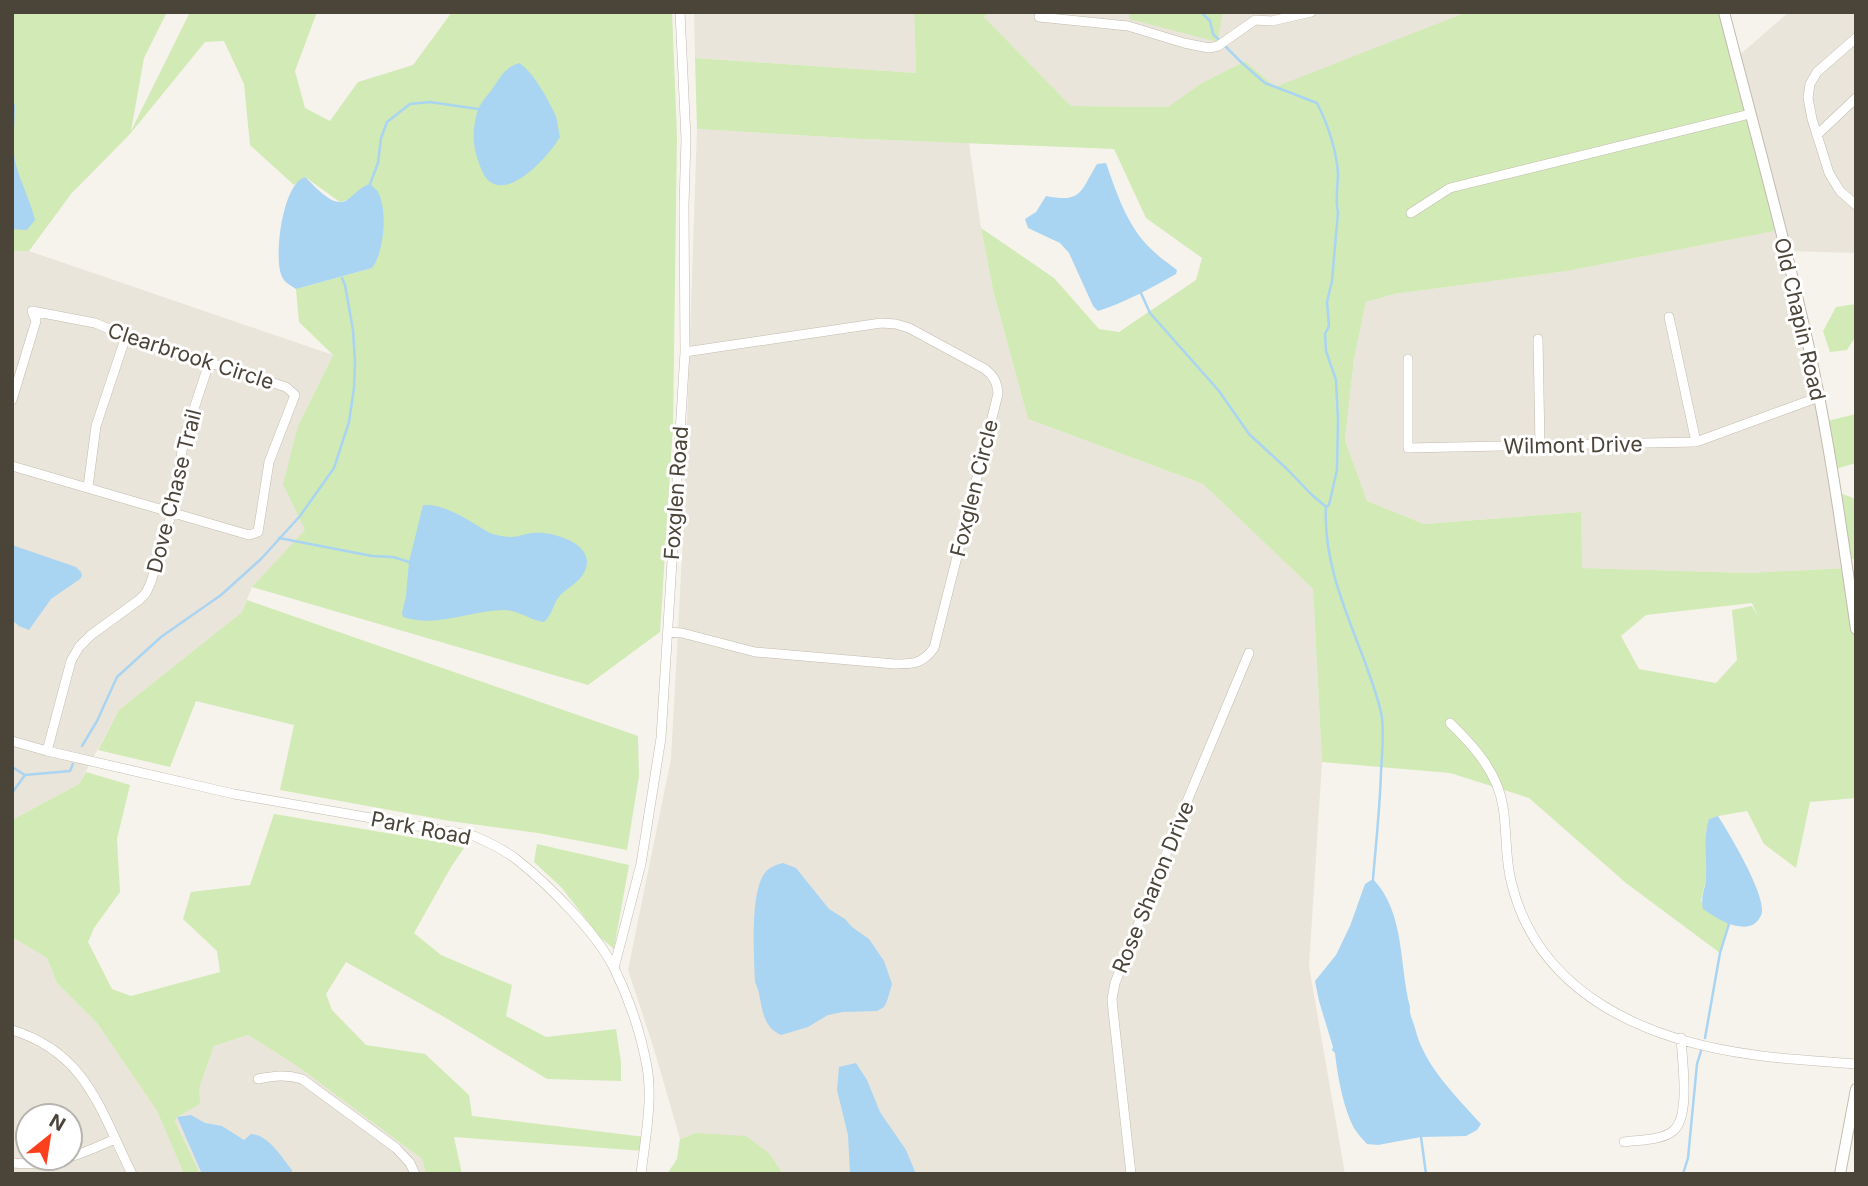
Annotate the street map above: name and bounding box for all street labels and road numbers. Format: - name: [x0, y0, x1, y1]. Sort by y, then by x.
- street label: Old Chapin Road: [1769, 235, 1831, 403]
- street label: Clearbrook Circle: [105, 317, 277, 395]
- street label: Dove Chase Trail: [142, 407, 206, 575]
- street label: Foxglen Circle: [945, 417, 1003, 559]
- street label: Foxglen Road: [659, 425, 693, 561]
- street label: Wilmont Drive: [1503, 431, 1643, 459]
- street label: Rose Sharon Drive: [1107, 797, 1199, 977]
- street label: Park Road: [369, 806, 473, 850]

